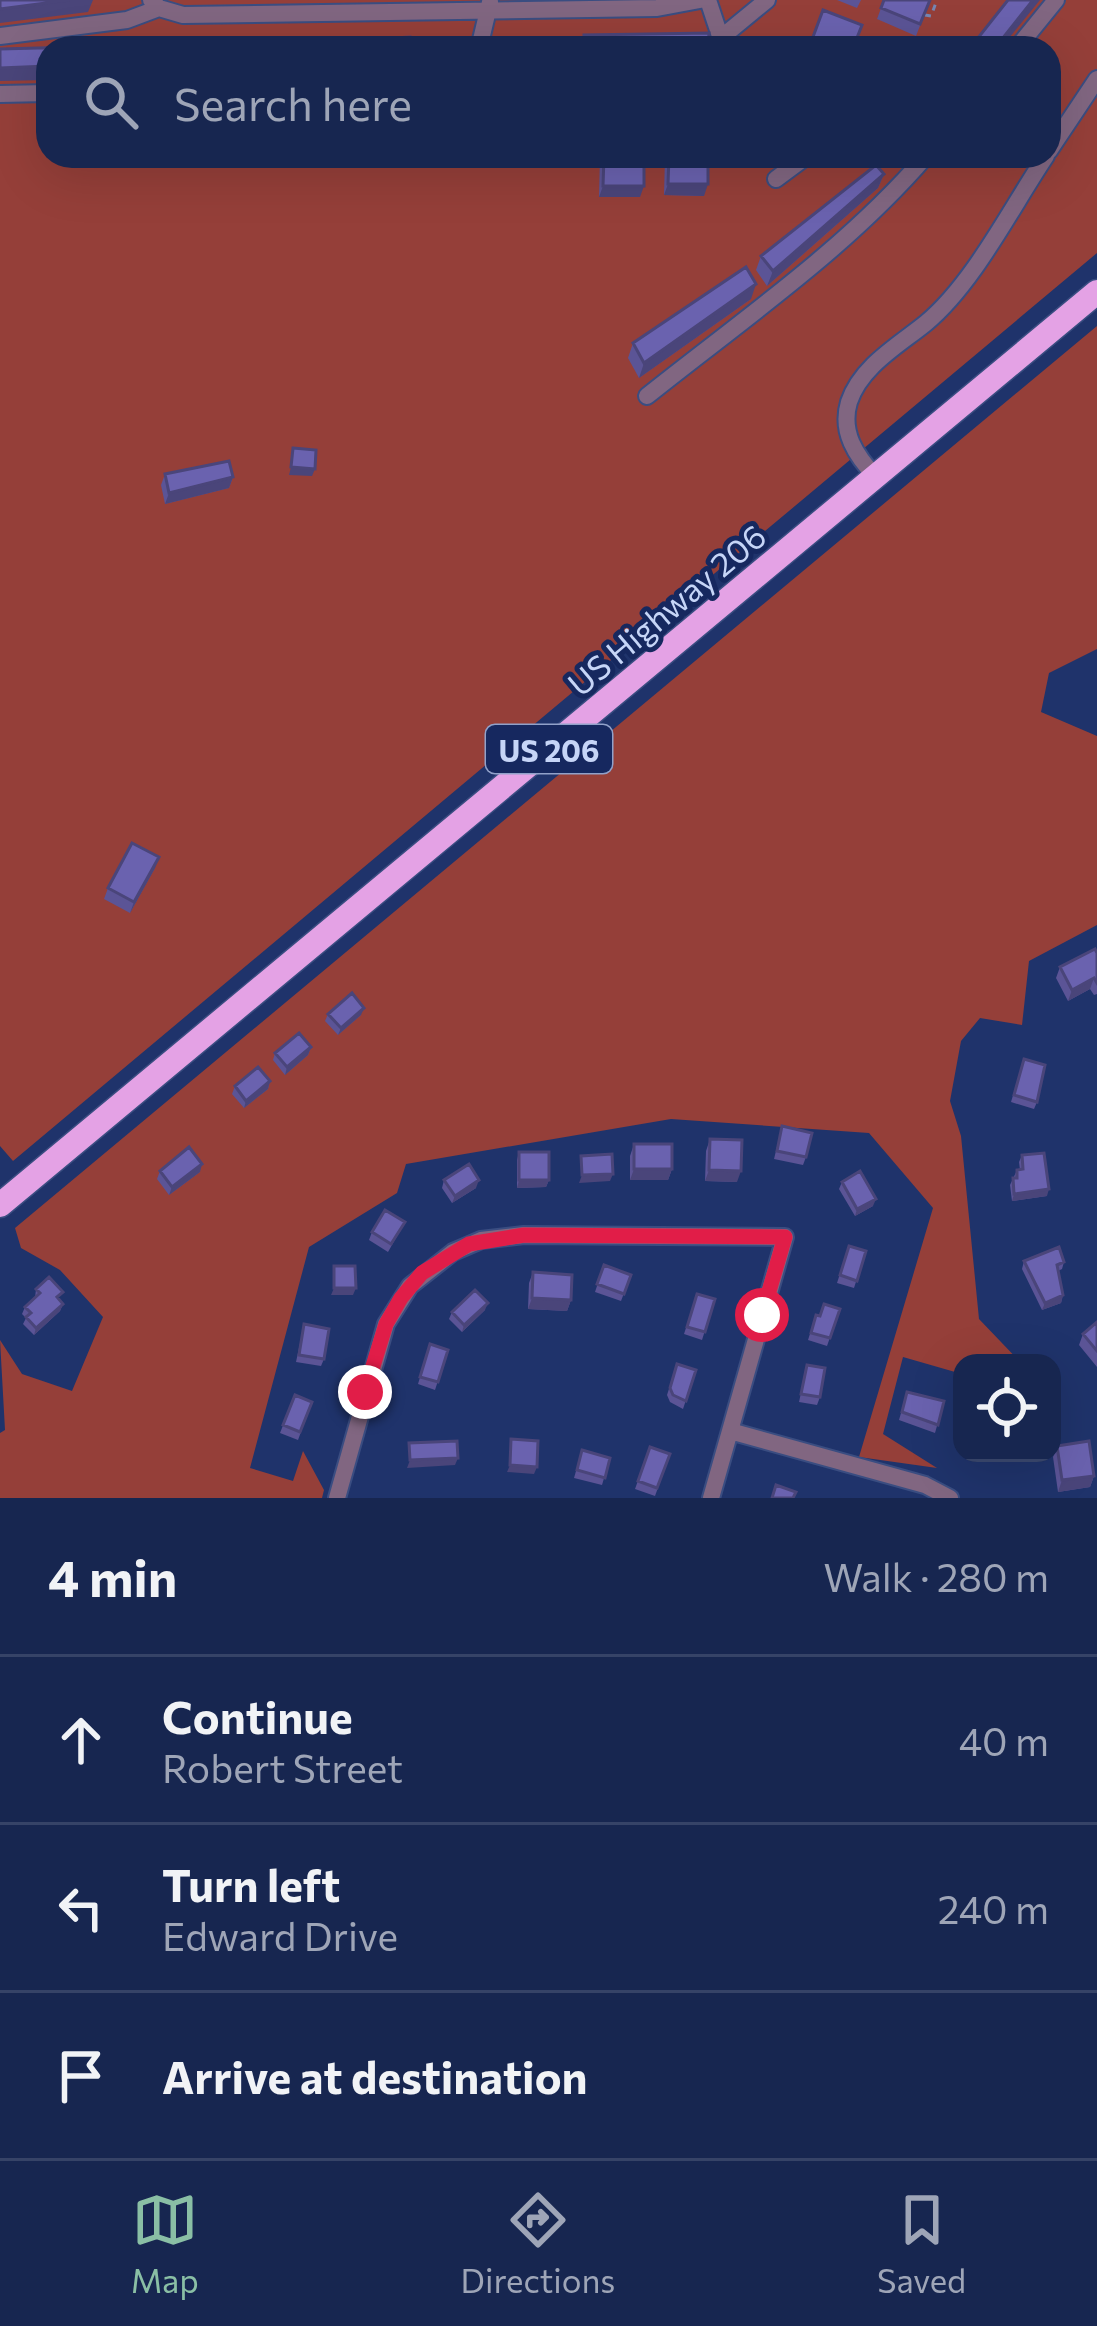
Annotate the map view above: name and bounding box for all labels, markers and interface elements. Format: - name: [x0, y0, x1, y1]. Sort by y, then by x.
- search box: [36, 36, 1061, 168]
- icon: search: [78, 69, 144, 135]
- text: Search here: [174, 75, 412, 130]
- street label: US Highway 206: [559, 514, 773, 704]
- road number: US 206: [486, 725, 612, 773]
- route start: [735, 1288, 789, 1342]
- map controls: [953, 1354, 1061, 1462]
- button: locate: [953, 1354, 1061, 1462]
- route end: [338, 1365, 392, 1419]
- text: 4 min: [48, 1545, 177, 1608]
- text: Walk · 280 m: [824, 1552, 1049, 1600]
- text: Continue: [162, 1688, 353, 1743]
- icon: ahead: [48, 1707, 114, 1773]
- text: 40 m: [959, 1716, 1049, 1764]
- text: Robert Street: [162, 1743, 403, 1791]
- text: Turn left: [162, 1856, 340, 1911]
- icon: left: [48, 1875, 114, 1941]
- text: 240 m: [938, 1884, 1049, 1932]
- text: Edward Drive: [162, 1911, 398, 1959]
- icon: arrive: [48, 2043, 114, 2109]
- text: Arrive at destination: [162, 2048, 588, 2103]
- tab: Map: [131, 2187, 199, 2300]
- tab: Directions: [461, 2187, 615, 2300]
- tab: Saved: [877, 2187, 966, 2300]

